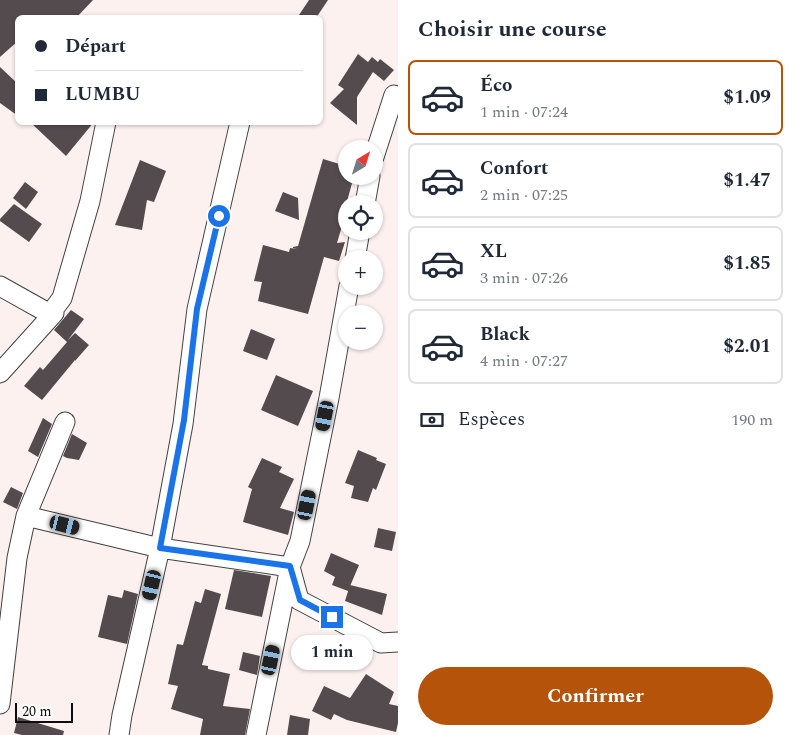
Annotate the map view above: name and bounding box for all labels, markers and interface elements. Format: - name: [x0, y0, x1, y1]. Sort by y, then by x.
- text: Choisir une course: [418, 13, 607, 46]
- text: Départ: [65, 32, 126, 61]
- text: Éco: [480, 71, 512, 100]
- icon: car: [420, 75, 465, 120]
- text: LUMBU: [65, 80, 141, 109]
- text: $1.09: [723, 83, 771, 112]
- text: 1 min · 07:24: [480, 100, 568, 124]
- north arrow: [338, 140, 382, 185]
- map controls: [338, 140, 383, 350]
- text: Confort: [480, 154, 548, 183]
- icon: car: [420, 158, 465, 203]
- text: $1.47: [723, 166, 771, 195]
- text: 2 min · 07:25: [480, 183, 568, 207]
- button: locate: [338, 195, 383, 240]
- route start: [208, 205, 230, 227]
- text: XL: [480, 237, 507, 266]
- icon: car: [420, 241, 465, 286]
- text: $1.85: [723, 249, 771, 278]
- button: +: [338, 250, 383, 295]
- text: 3 min · 07:26: [480, 266, 568, 290]
- button: −: [338, 305, 383, 350]
- text: Black: [480, 320, 530, 349]
- icon: car: [420, 324, 465, 369]
- text: $2.01: [723, 332, 771, 361]
- text: 4 min · 07:27: [480, 349, 568, 373]
- car: [314, 400, 335, 432]
- text: Espèces: [458, 405, 525, 434]
- icon: cash: [418, 406, 446, 434]
- text: 190 m: [731, 408, 773, 432]
- car: [296, 489, 317, 521]
- car: [48, 514, 81, 536]
- car: [141, 569, 162, 601]
- route end: [321, 606, 343, 628]
- callout: 1 min: [291, 634, 373, 670]
- text: 1 min: [311, 640, 353, 664]
- car: [260, 644, 281, 676]
- button: Confirmer: [418, 667, 773, 725]
- scale bar: [15, 700, 72, 723]
- text: 20 m: [22, 701, 52, 722]

